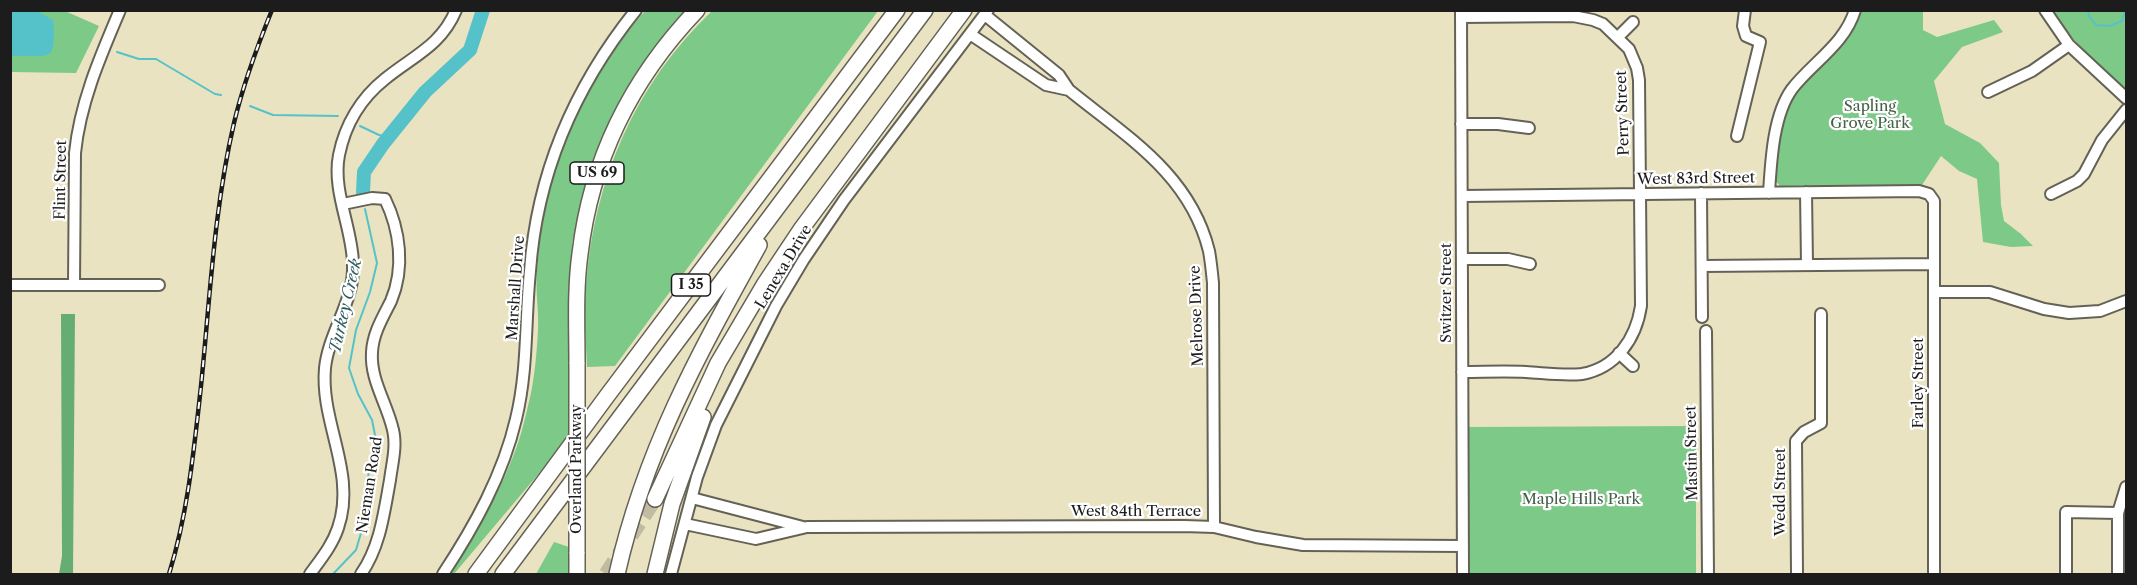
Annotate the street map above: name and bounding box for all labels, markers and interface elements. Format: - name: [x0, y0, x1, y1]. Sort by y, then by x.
- street label: Perry Street: [1613, 70, 1633, 156]
- park label: Sapling Grove Park: [1830, 98, 1910, 133]
- street label: Flint Street: [51, 140, 71, 220]
- road number: US 69: [570, 162, 624, 184]
- street label: West 83rd Street: [1637, 169, 1755, 189]
- street label: Lenexa Drive: [752, 222, 816, 312]
- street label: Marshall Drive: [503, 235, 529, 341]
- street label: Switzer Street: [1438, 243, 1456, 343]
- water label: Turkey Creek: [326, 257, 366, 355]
- street label: Melrose Drive: [1186, 265, 1208, 367]
- road number: I 35: [672, 274, 710, 296]
- street label: Farley Street: [1910, 338, 1928, 428]
- street label: Overland Parkway: [568, 404, 586, 534]
- street label: Mastin Street: [1682, 405, 1702, 501]
- street label: Nieman Road: [353, 435, 387, 535]
- street label: Wedd Street: [1772, 448, 1790, 536]
- park label: Maple Hills Park: [1522, 491, 1640, 509]
- street label: West 84th Terrace: [1071, 503, 1201, 521]

